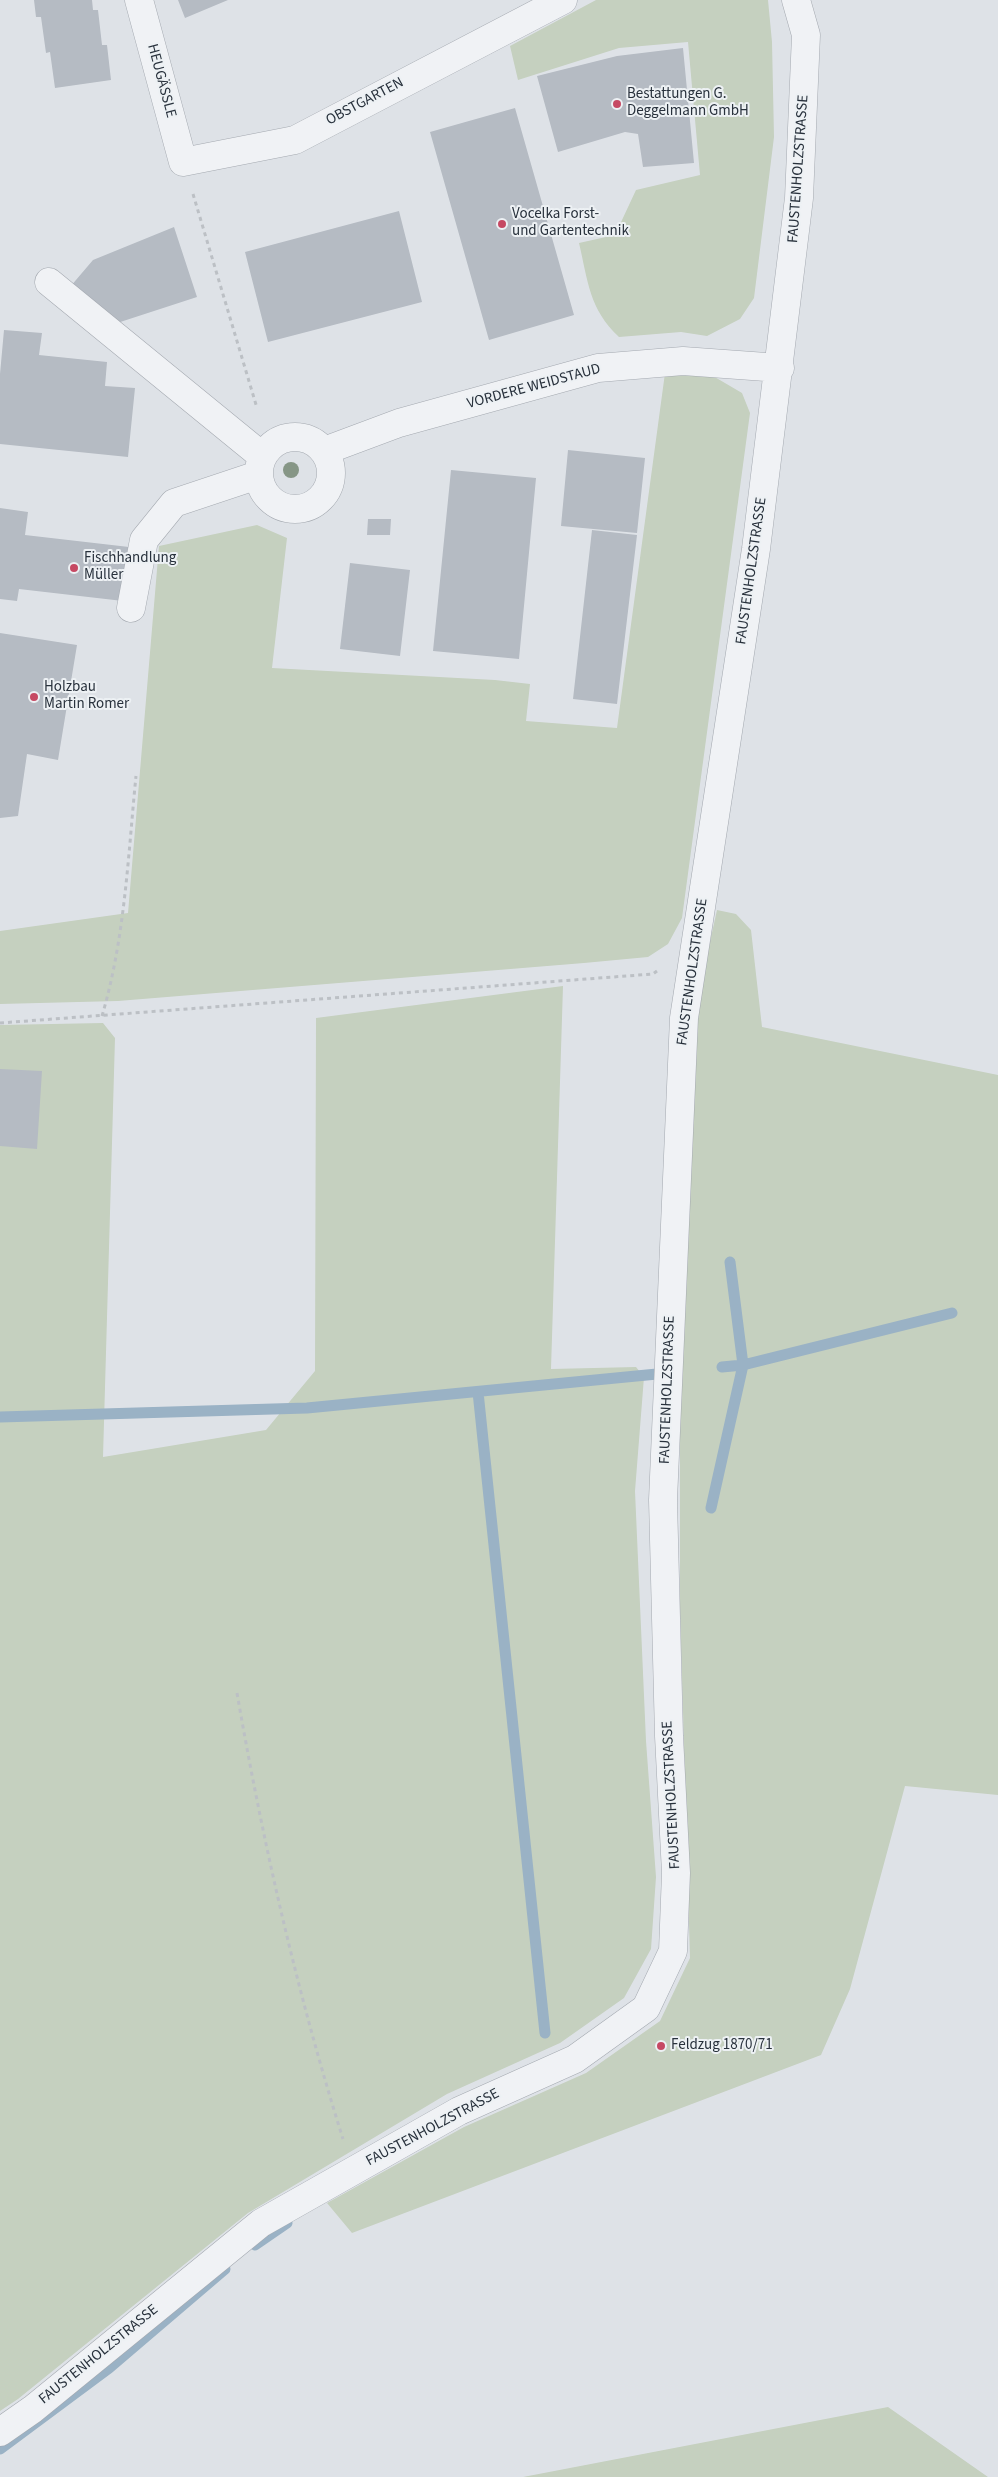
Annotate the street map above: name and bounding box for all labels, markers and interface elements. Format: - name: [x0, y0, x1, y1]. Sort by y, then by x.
- street label: HEUGÄSSLE: [143, 42, 179, 120]
- street label: OBSTGARTEN: [323, 74, 407, 130]
- place label: Bestattungen G. Deggelmann GmbH: [627, 86, 749, 121]
- street label: FAUSTENHOLZSTRASSE: [785, 94, 813, 244]
- marker: Bestattungen G. Deggelmann GmbH: [611, 98, 623, 110]
- place label: Vocelka Forst- und Gartentechnik: [512, 206, 629, 241]
- marker: Vocelka Forst- und Gartentechnik: [496, 218, 508, 230]
- street label: VORDERE WEIDSTAUD: [465, 361, 603, 413]
- street label: FAUSTENHOLZSTRASSE: [733, 496, 771, 646]
- place label: Fischhandlung Müller: [84, 550, 176, 585]
- marker: Fischhandlung Müller: [68, 562, 80, 574]
- place label: Holzbau Martin Romer: [44, 679, 129, 714]
- marker: Holzbau Martin Romer: [28, 691, 40, 703]
- street label: FAUSTENHOLZSTRASSE: [674, 897, 712, 1047]
- street label: FAUSTENHOLZSTRASSE: [656, 1316, 680, 1464]
- street label: FAUSTENHOLZSTRASSE: [659, 1720, 685, 1870]
- place label: Feldzug 1870/71: [671, 2037, 773, 2055]
- marker: Feldzug 1870/71: [655, 2040, 667, 2052]
- street label: FAUSTENHOLZSTRASSE: [363, 2085, 503, 2171]
- street label: FAUSTENHOLZSTRASSE: [36, 2301, 162, 2409]

